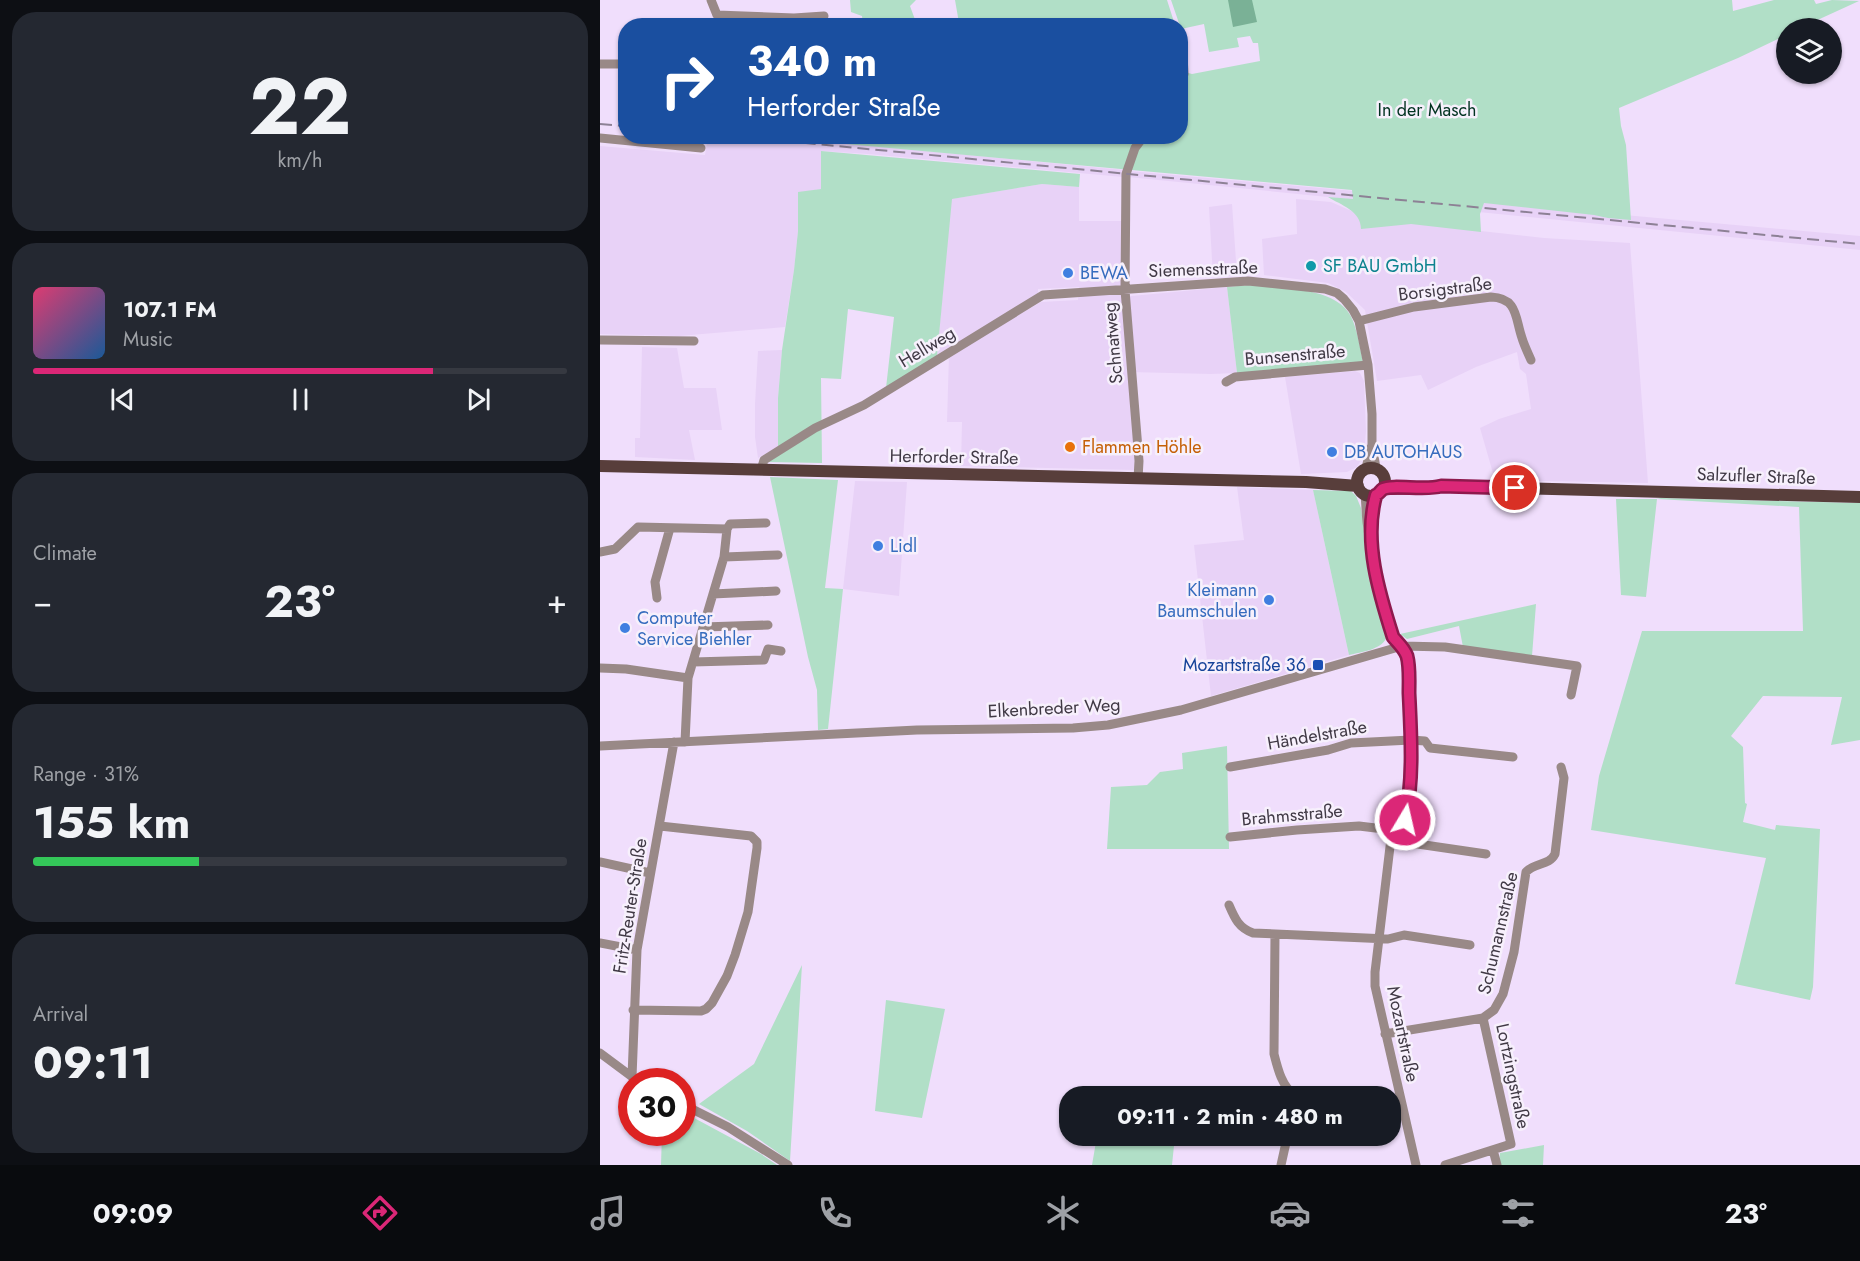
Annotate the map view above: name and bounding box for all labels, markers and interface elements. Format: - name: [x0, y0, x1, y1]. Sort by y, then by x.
- map controls: [1776, 18, 1842, 84]
- button: layers: [1776, 18, 1842, 84]
- text: 340 m: [747, 31, 877, 92]
- icon: right: [648, 42, 726, 120]
- text: 22: [249, 51, 351, 163]
- text: Herforder Straße: [747, 87, 941, 126]
- park label: In der Masch: [1378, 97, 1476, 123]
- text: km/h: [277, 146, 323, 175]
- place label: SF BAU GmbH: [1323, 253, 1437, 279]
- street label: Siemensstraße: [1148, 254, 1258, 284]
- marker: SF BAU GmbH: [1304, 259, 1318, 273]
- place label: BEWA: [1080, 260, 1128, 286]
- marker: BEWA: [1061, 266, 1075, 280]
- street label: Borsigstraße: [1397, 270, 1493, 308]
- text: 107.1 FM: [123, 293, 216, 325]
- street label: Schnatweg: [1096, 301, 1130, 385]
- street label: Hellweg: [894, 320, 960, 374]
- text: Music: [123, 325, 173, 354]
- street label: Bunsenstraße: [1244, 338, 1346, 372]
- icon: previous: [106, 383, 139, 416]
- icon: pause: [284, 383, 317, 416]
- icon: next: [462, 383, 495, 416]
- place label: Flammen Höhle: [1082, 434, 1202, 460]
- place label: DB AUTOHAUS: [1344, 439, 1463, 465]
- marker: Flammen Höhle: [1063, 440, 1077, 454]
- street label: Herforder Straße: [889, 443, 1019, 471]
- marker: DB AUTOHAUS: [1325, 445, 1339, 459]
- street label: Salzufler Straße: [1696, 461, 1816, 491]
- pin: [1489, 462, 1540, 513]
- icon: arrive: [1498, 471, 1531, 504]
- place label: Lidl: [890, 533, 917, 559]
- text: Climate: [33, 539, 97, 568]
- marker: Lidl: [871, 539, 885, 553]
- text: 23°: [264, 569, 335, 634]
- place label: Kleimann Baumschulen: [1157, 577, 1257, 624]
- text: −: [33, 578, 52, 625]
- text: +: [547, 578, 567, 625]
- marker: Kleimann Baumschulen: [1262, 593, 1276, 607]
- place label: Computer Service Biehler: [637, 605, 753, 652]
- marker: Computer Service Biehler: [618, 621, 632, 635]
- place label: Mozartstraße 36: [1183, 652, 1306, 678]
- marker: Mozartstraße 36: [1311, 658, 1325, 672]
- street label: Elkenbreder Weg: [987, 692, 1121, 724]
- street label: Händelstraße: [1265, 713, 1369, 757]
- text: Range · 31%: [33, 760, 139, 789]
- position arrow: [1373, 788, 1437, 852]
- text: 155 km: [33, 790, 190, 855]
- street label: Brahmsstraße: [1240, 798, 1344, 832]
- street label: Fritz-Reuter-Straße: [606, 836, 654, 976]
- street label: Schumannstraße: [1471, 869, 1525, 997]
- street label: Mozartstraße: [1380, 984, 1426, 1084]
- text: Arrival: [33, 1000, 88, 1029]
- street label: Lortzingstraße: [1489, 1021, 1537, 1131]
- text: 09:11: [33, 1030, 153, 1095]
- speed limit sign: 30: [618, 1068, 696, 1146]
- text: 09:11 · 2 min · 480 m: [1117, 1100, 1343, 1132]
- icon: directions: [359, 1192, 401, 1234]
- icon: music: [587, 1192, 629, 1234]
- icon: phone: [814, 1192, 856, 1234]
- icon: climate: [1042, 1192, 1084, 1234]
- icon: car: [1269, 1192, 1311, 1234]
- icon: filters: [1497, 1192, 1539, 1234]
- text: 09:09: [93, 1194, 173, 1233]
- text: 23°: [1725, 1194, 1767, 1233]

